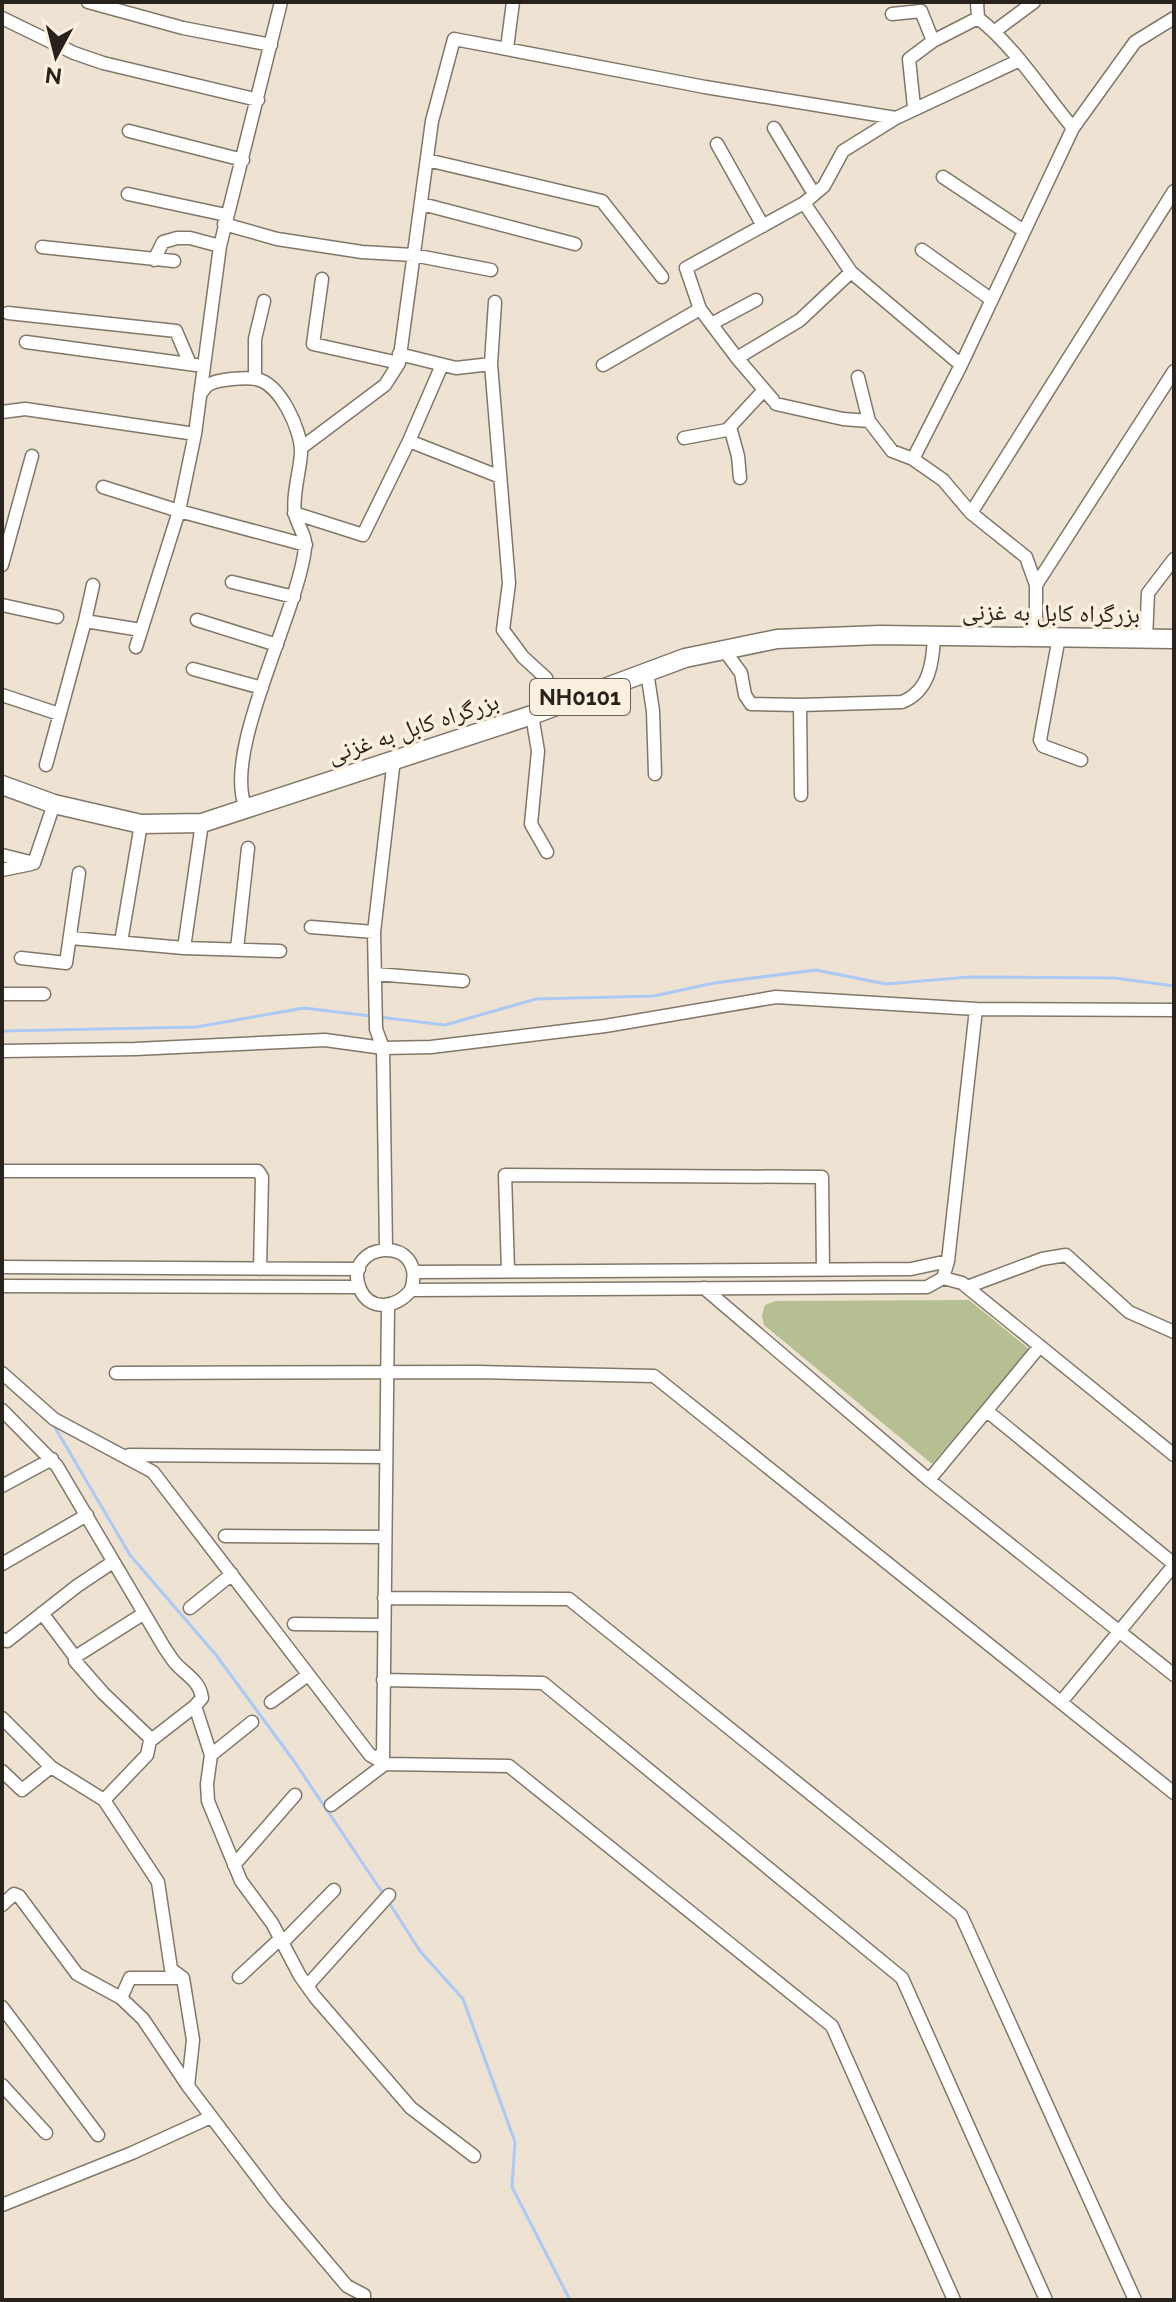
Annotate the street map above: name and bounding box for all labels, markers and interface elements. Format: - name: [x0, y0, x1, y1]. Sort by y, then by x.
- north arrow: [16, 16, 96, 96]
- text: N: [44, 62, 63, 90]
- street label: بزرگراه کابل به غزنی: [962, 596, 1140, 629]
- road number: NH0101: [530, 679, 630, 715]
- street label: بزرگراه کابل به غزنی: [324, 686, 502, 769]

